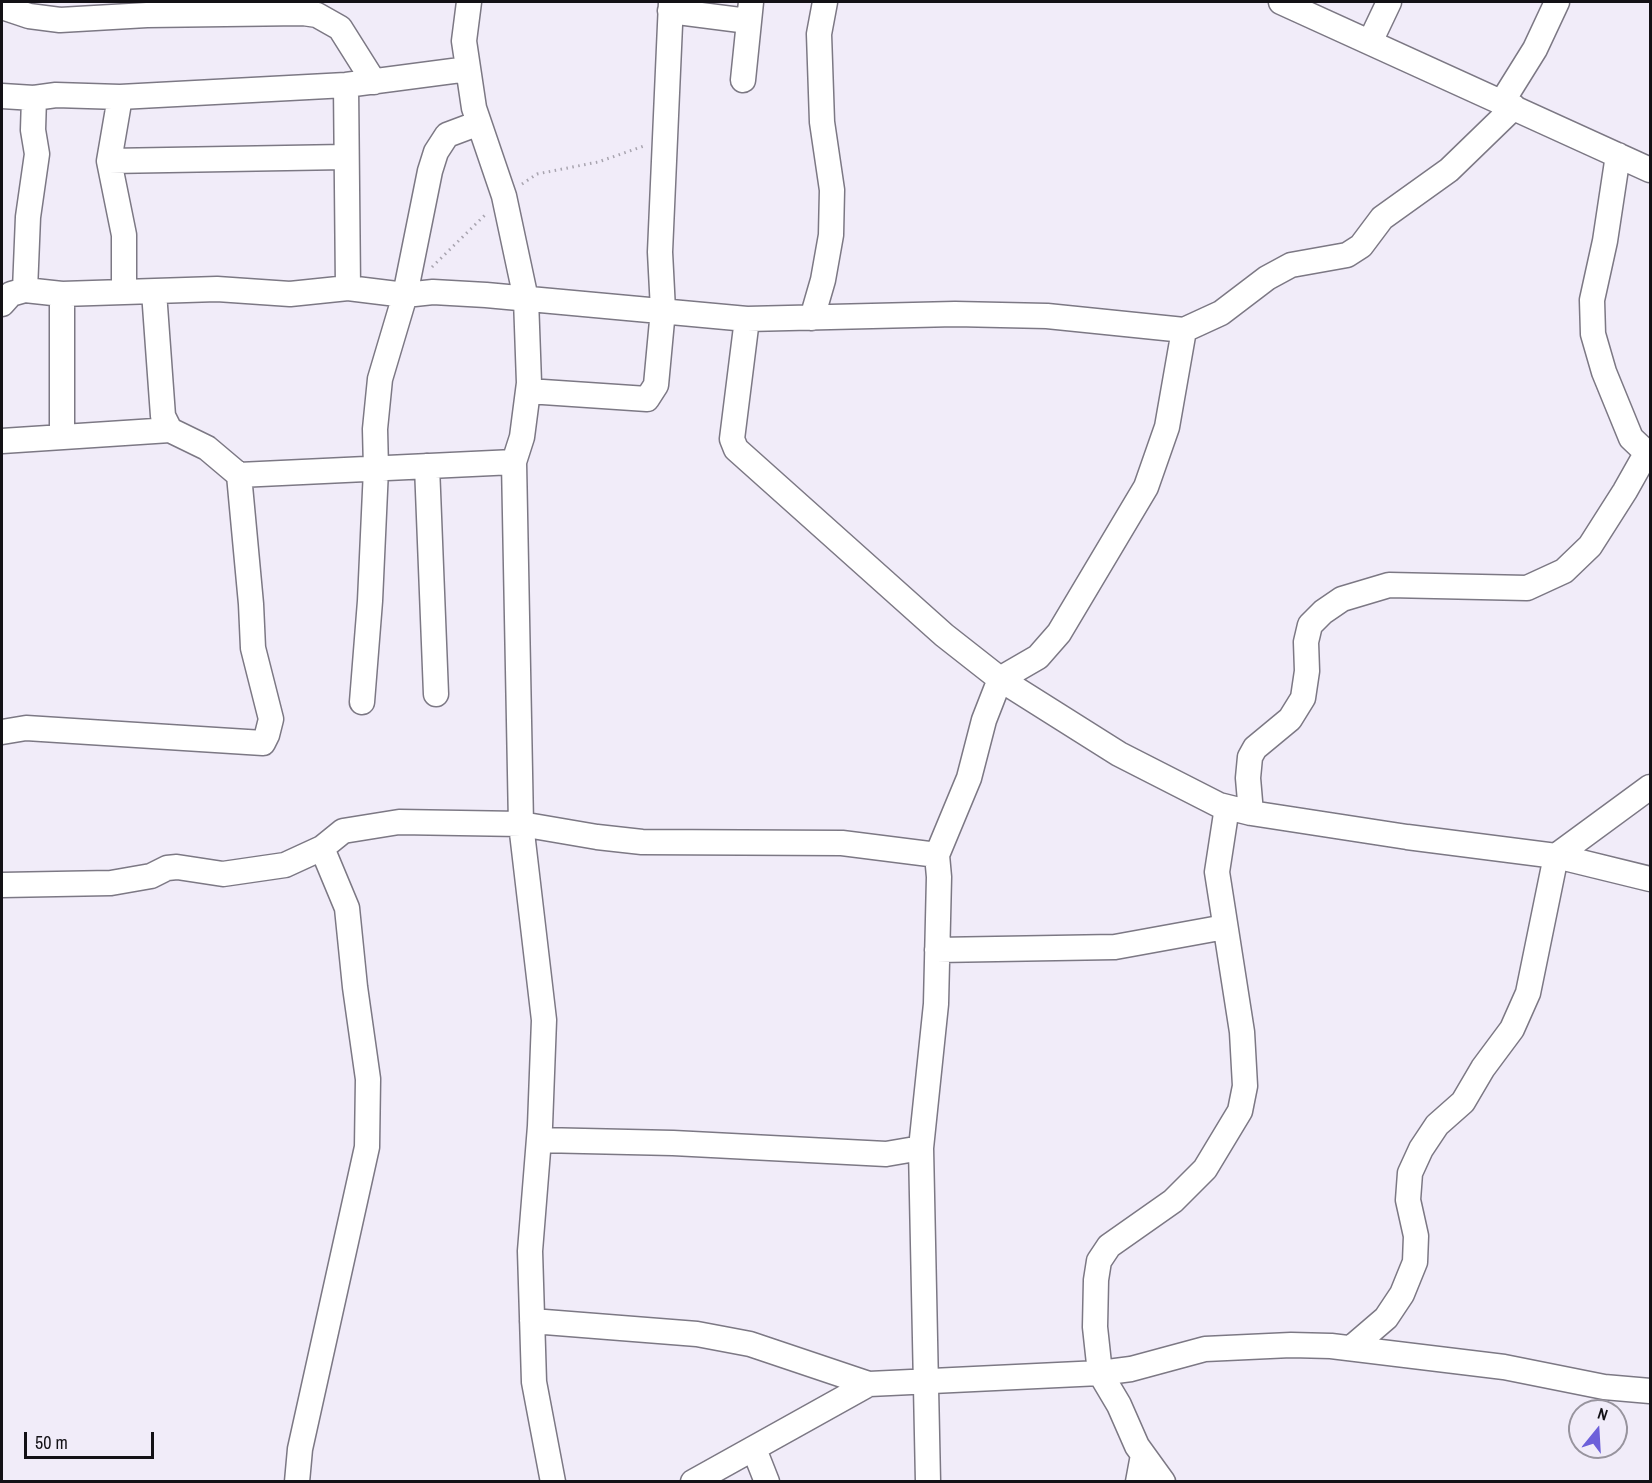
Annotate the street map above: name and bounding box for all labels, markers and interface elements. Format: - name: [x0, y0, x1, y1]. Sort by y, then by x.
- north arrow: [1568, 1399, 1628, 1459]
- text: N: [1595, 1402, 1611, 1426]
- scale bar: [27, 1420, 158, 1458]
- text: 50 m: [35, 1430, 68, 1455]

